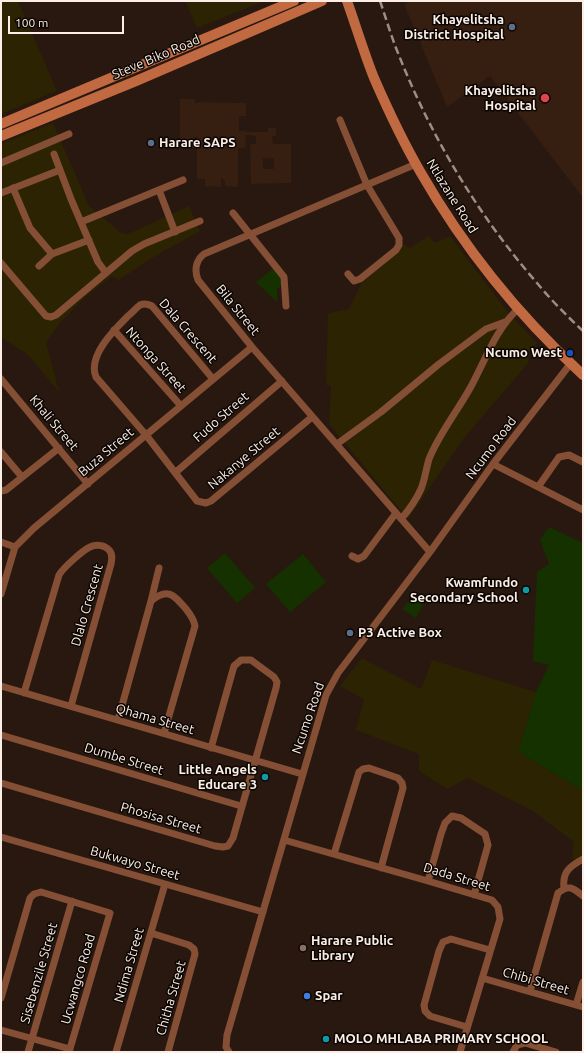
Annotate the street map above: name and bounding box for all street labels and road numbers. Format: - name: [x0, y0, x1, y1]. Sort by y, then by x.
- street label: Steve Biko Road: [110, 31, 202, 83]
- street label: Ntlazane Road: [423, 156, 481, 236]
- street label: Bila Street: [213, 281, 263, 339]
- street label: Dala Crescent: [156, 296, 220, 366]
- street label: Ntonga Street: [122, 324, 190, 396]
- street label: Fudo Street: [190, 389, 252, 445]
- street label: Khali Street: [26, 392, 82, 454]
- street label: Ncumo Road: [462, 414, 520, 482]
- street label: Nakanye Street: [205, 423, 283, 493]
- street label: Buza Street: [75, 424, 137, 480]
- street label: Dlalo Crescent: [68, 562, 106, 648]
- street label: Ncumo Road: [288, 680, 328, 756]
- street label: Qhama Street: [114, 700, 196, 738]
- street label: Dumbe Street: [83, 740, 165, 778]
- street label: Phosisa Street: [119, 799, 203, 837]
- street label: Bukwayo Street: [89, 843, 181, 883]
- street label: Dada Street: [422, 859, 492, 895]
- street label: Sisebenzile Street: [17, 921, 61, 1025]
- street label: Ndima Street: [111, 926, 147, 1004]
- street label: Ucwangco Road: [58, 932, 98, 1026]
- street label: Chitha Street: [153, 959, 189, 1037]
- street label: Chibi Street: [501, 964, 571, 998]

